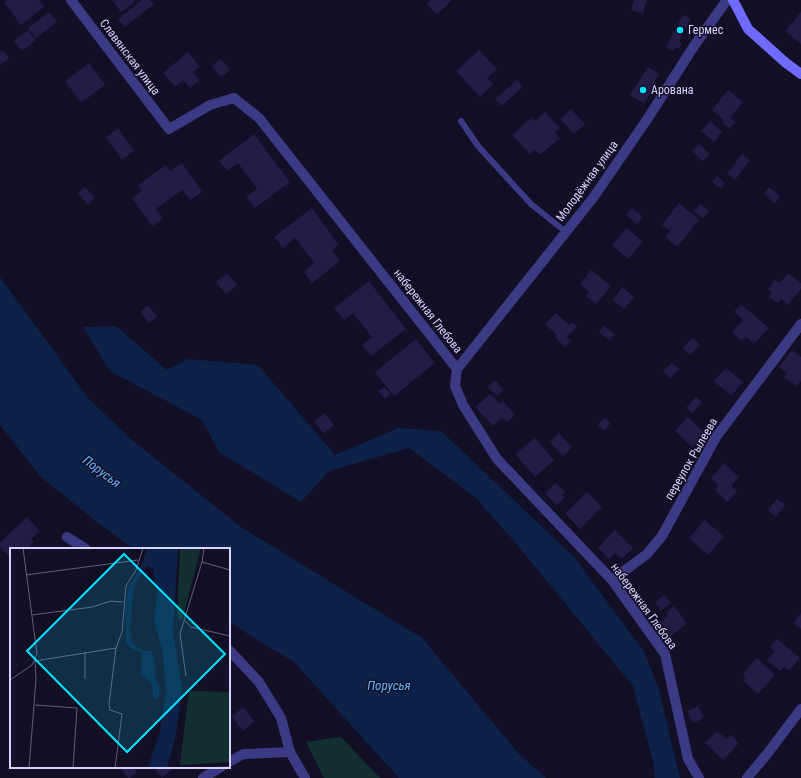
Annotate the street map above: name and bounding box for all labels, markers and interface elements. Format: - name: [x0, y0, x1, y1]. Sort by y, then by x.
- street label: Славянская улица: [97, 16, 163, 98]
- place label: Гермес: [688, 23, 724, 37]
- marker: Гермес: [675, 25, 685, 35]
- place label: Арована: [651, 83, 694, 97]
- marker: Арована: [638, 85, 648, 95]
- street label: Молодёжная улица: [553, 138, 621, 224]
- street label: набережная Глебова: [391, 266, 465, 356]
- street label: переулок Рылеева: [662, 415, 720, 503]
- water label: Порусья: [80, 452, 124, 490]
- inset map: [10, 548, 230, 768]
- street label: набережная Глебова: [608, 560, 680, 652]
- water label: Порусья: [367, 678, 411, 693]

